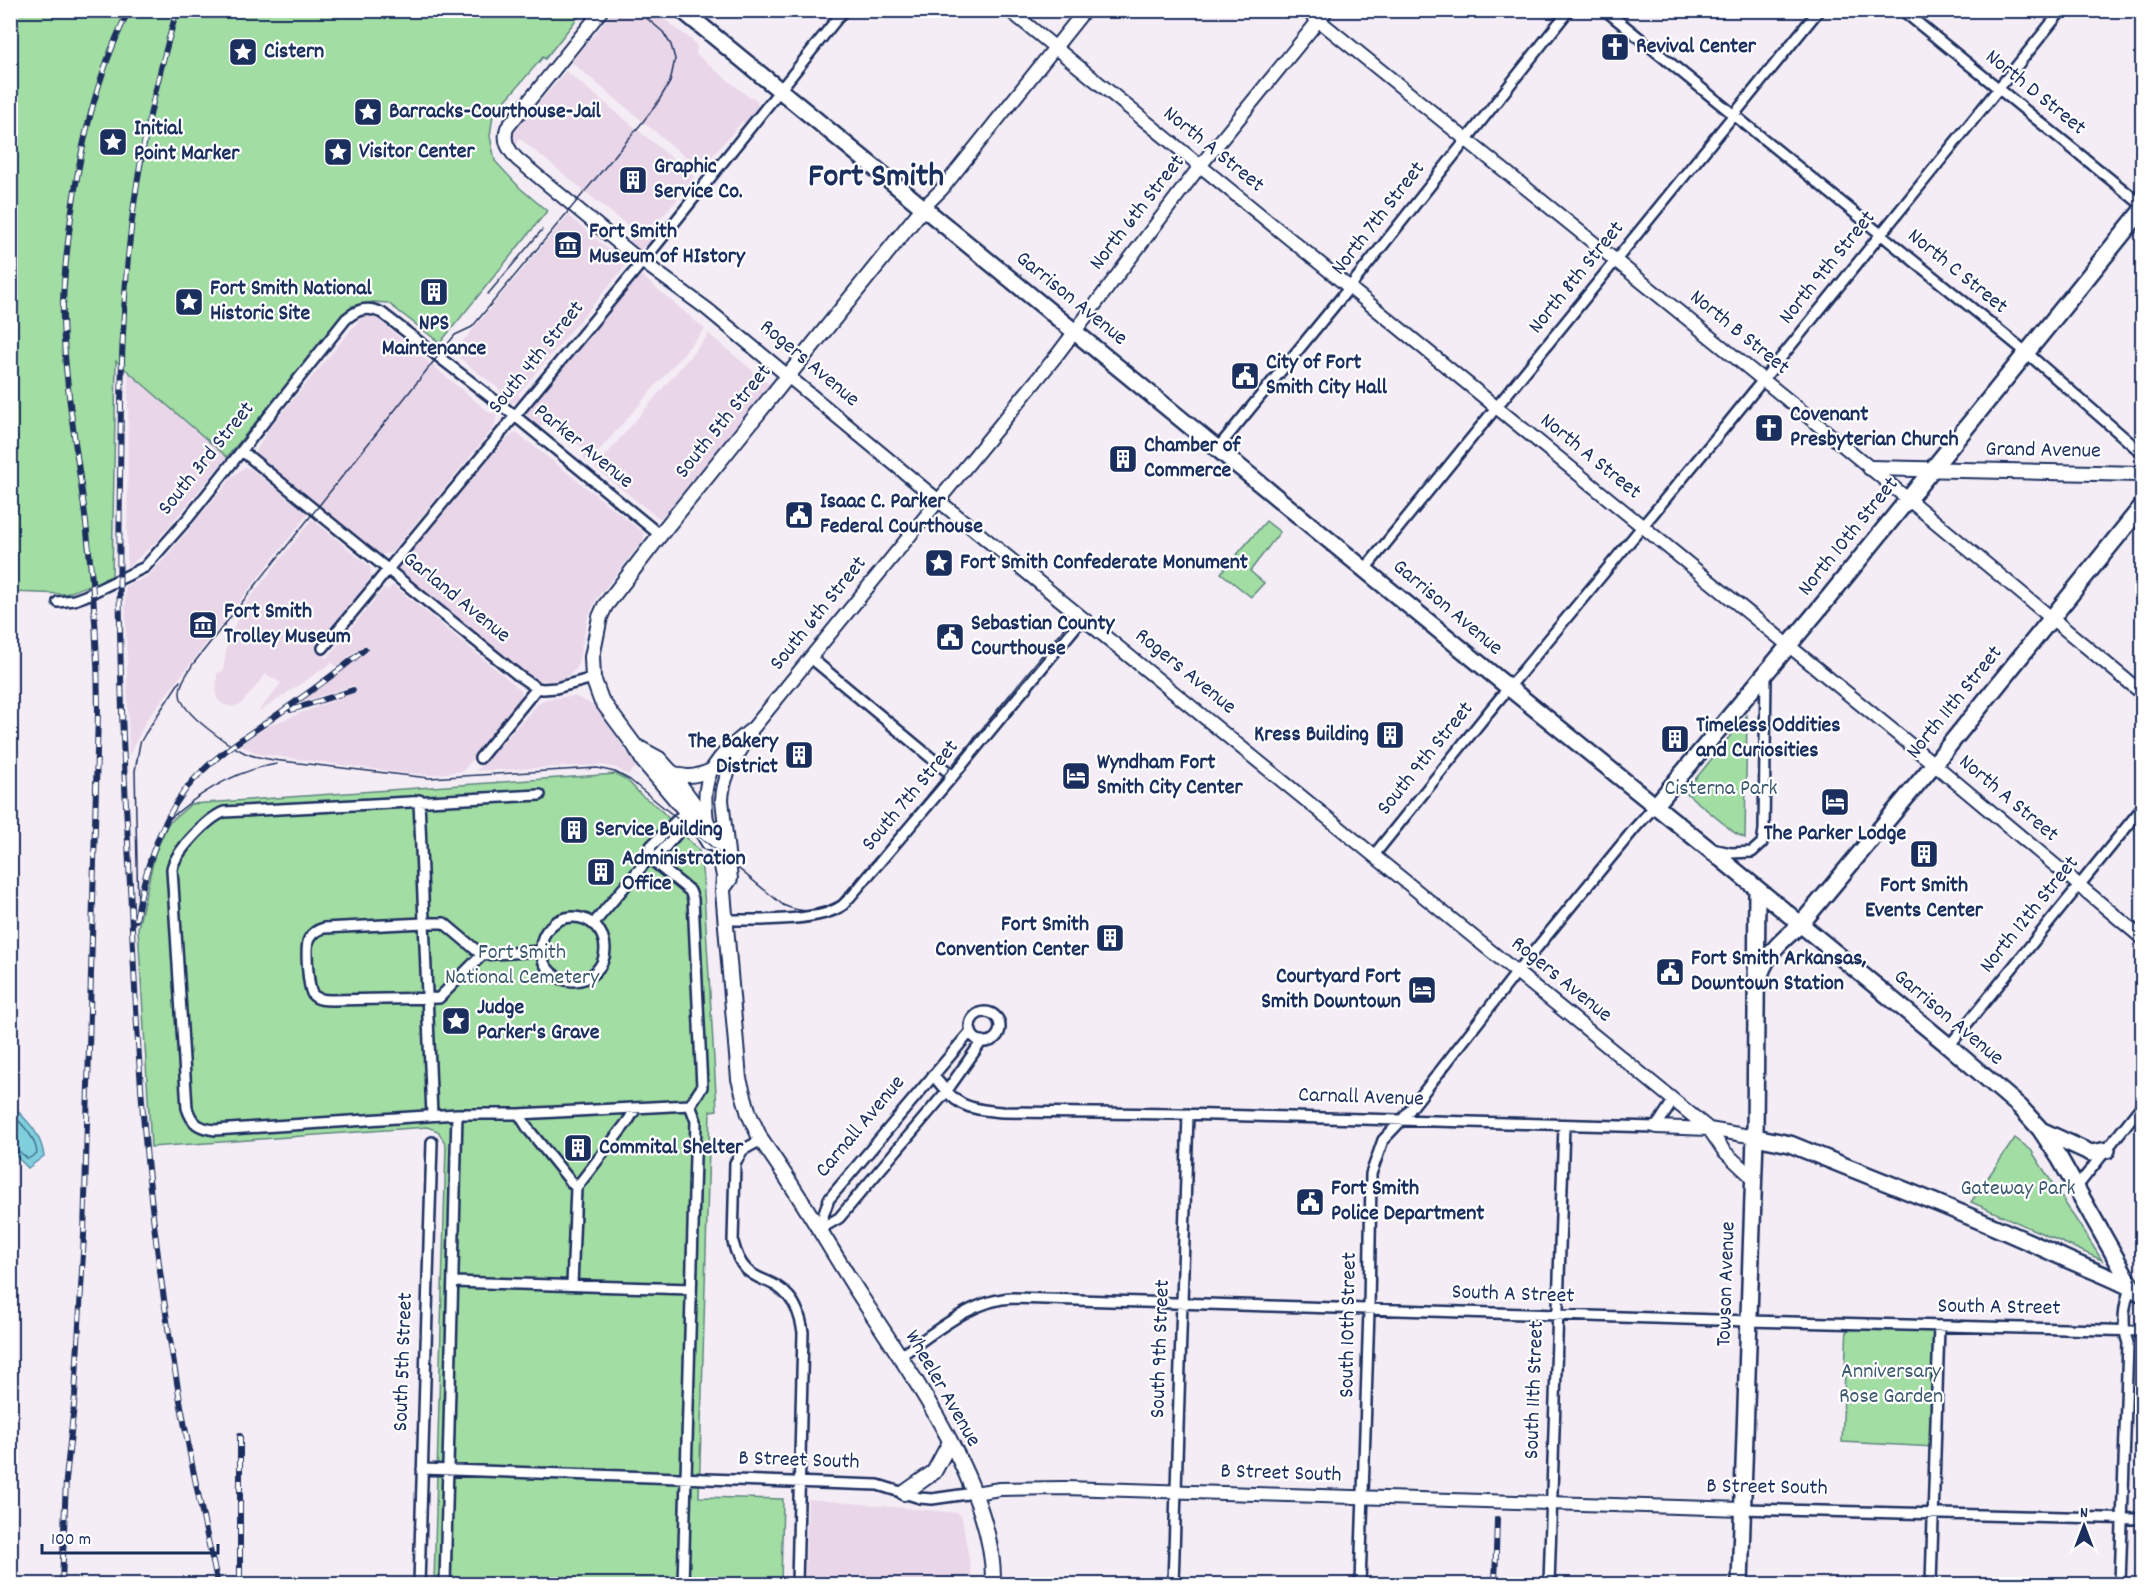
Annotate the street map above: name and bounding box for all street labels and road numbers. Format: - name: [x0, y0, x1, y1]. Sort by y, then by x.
- street label: North D Street: [1978, 43, 2092, 143]
- street label: North A Street: [1156, 99, 1270, 201]
- street label: North 6th Street: [1083, 148, 1193, 278]
- street label: North 7th Street: [1325, 155, 1433, 283]
- street label: North 9th Street: [1772, 204, 1884, 332]
- street label: North 8th Street: [1522, 215, 1632, 341]
- street label: North C Street: [1900, 222, 2014, 322]
- street label: Garrison Avenue: [1008, 244, 1134, 354]
- street label: North B Street: [1682, 283, 1796, 383]
- street label: South 4th Street: [482, 295, 592, 421]
- street label: Rogers Avenue: [752, 313, 866, 415]
- street label: South 5th Street: [668, 358, 780, 486]
- street label: South 3rd Street: [151, 395, 263, 523]
- street label: Parker Avenue: [526, 397, 640, 497]
- street label: North A Street: [1533, 406, 1647, 508]
- street label: Grand Avenue: [1985, 434, 2101, 468]
- street label: North 10th Street: [1791, 471, 1907, 603]
- street label: Garland Avenue: [395, 545, 517, 651]
- street label: South 6th Street: [763, 550, 875, 678]
- street label: Garrison Avenue: [1385, 552, 1509, 664]
- street label: Rogers Avenue: [1128, 621, 1242, 723]
- street label: North 11th Street: [1899, 639, 2011, 767]
- street label: South 9th Street: [1370, 695, 1482, 823]
- street label: South 7th Street: [855, 733, 967, 859]
- street label: North A Street: [1951, 748, 2065, 850]
- street label: North 12th Street: [1973, 850, 2087, 980]
- street label: Rogers Avenue: [1504, 929, 1618, 1031]
- street label: Garrison Avenue: [1886, 962, 2010, 1074]
- street label: Carnall Avenue: [809, 1069, 913, 1185]
- street label: Carnall Avenue: [1298, 1080, 1424, 1116]
- street label: Towson Avenue: [1709, 1221, 1745, 1347]
- street label: South 10th Street: [1332, 1252, 1366, 1398]
- street label: South A Street: [1451, 1277, 1575, 1313]
- street label: South 9th Street: [1143, 1279, 1179, 1419]
- street label: South A Street: [1937, 1291, 2061, 1325]
- street label: South 5th Street: [386, 1292, 422, 1432]
- street label: South 11th Street: [1517, 1320, 1553, 1460]
- street label: Wheeler Avenue: [896, 1325, 988, 1453]
- street label: B Street South: [738, 1443, 860, 1479]
- street label: B Street South: [1220, 1456, 1342, 1492]
- street label: B Street South: [1706, 1471, 1828, 1505]

